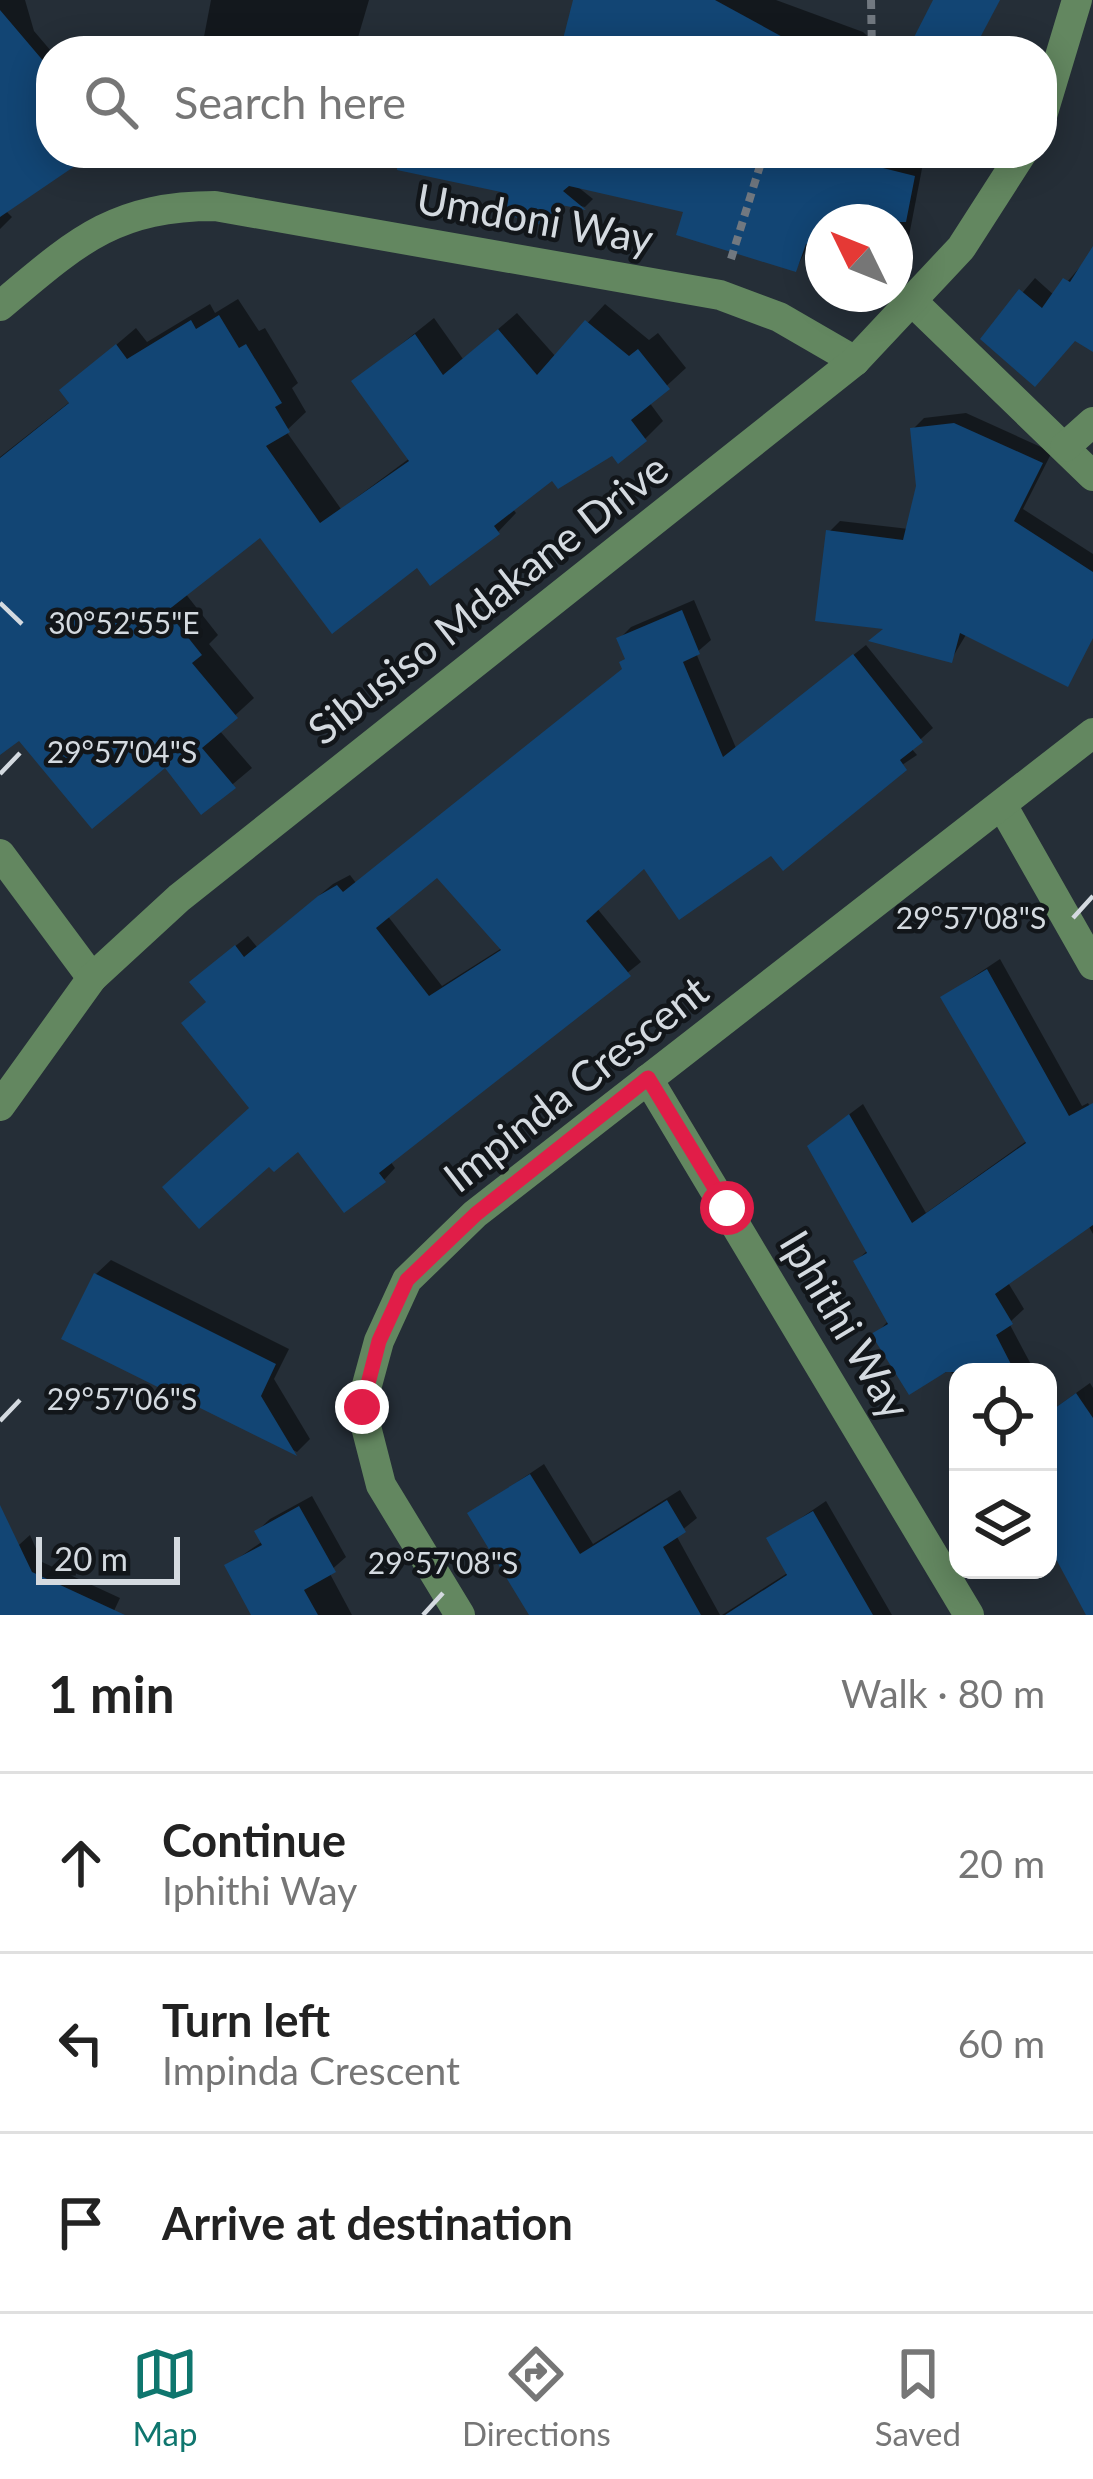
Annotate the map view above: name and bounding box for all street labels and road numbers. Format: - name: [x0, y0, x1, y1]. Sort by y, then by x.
- street label: Umdoni Way: [413, 173, 658, 263]
- street label: Sibusiso Mdakane Drive: [298, 442, 677, 754]
- street label: Impinda Crescent: [434, 965, 717, 1202]
- street label: Iphithi Way: [770, 1221, 922, 1428]

